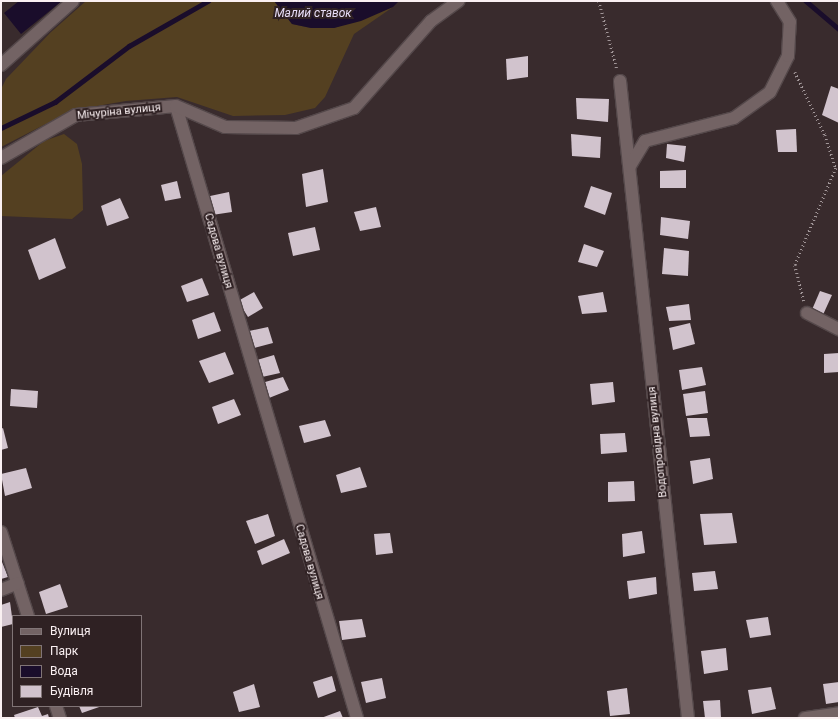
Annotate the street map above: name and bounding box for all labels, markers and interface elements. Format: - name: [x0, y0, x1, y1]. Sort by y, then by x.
- water label: Малий ставок: [274, 7, 352, 21]
- street label: Мічуріна вулиця: [77, 101, 161, 123]
- street label: Садова вулиця: [201, 212, 235, 290]
- street label: Водопровідна вулиця: [646, 386, 670, 498]
- street label: Садова вулиця: [292, 523, 326, 601]
- legend: [12, 615, 142, 707]
- text: Вулиця: [50, 624, 91, 638]
- text: Парк: [50, 644, 78, 658]
- text: Вода: [50, 664, 78, 678]
- text: Будівля: [50, 684, 93, 698]

